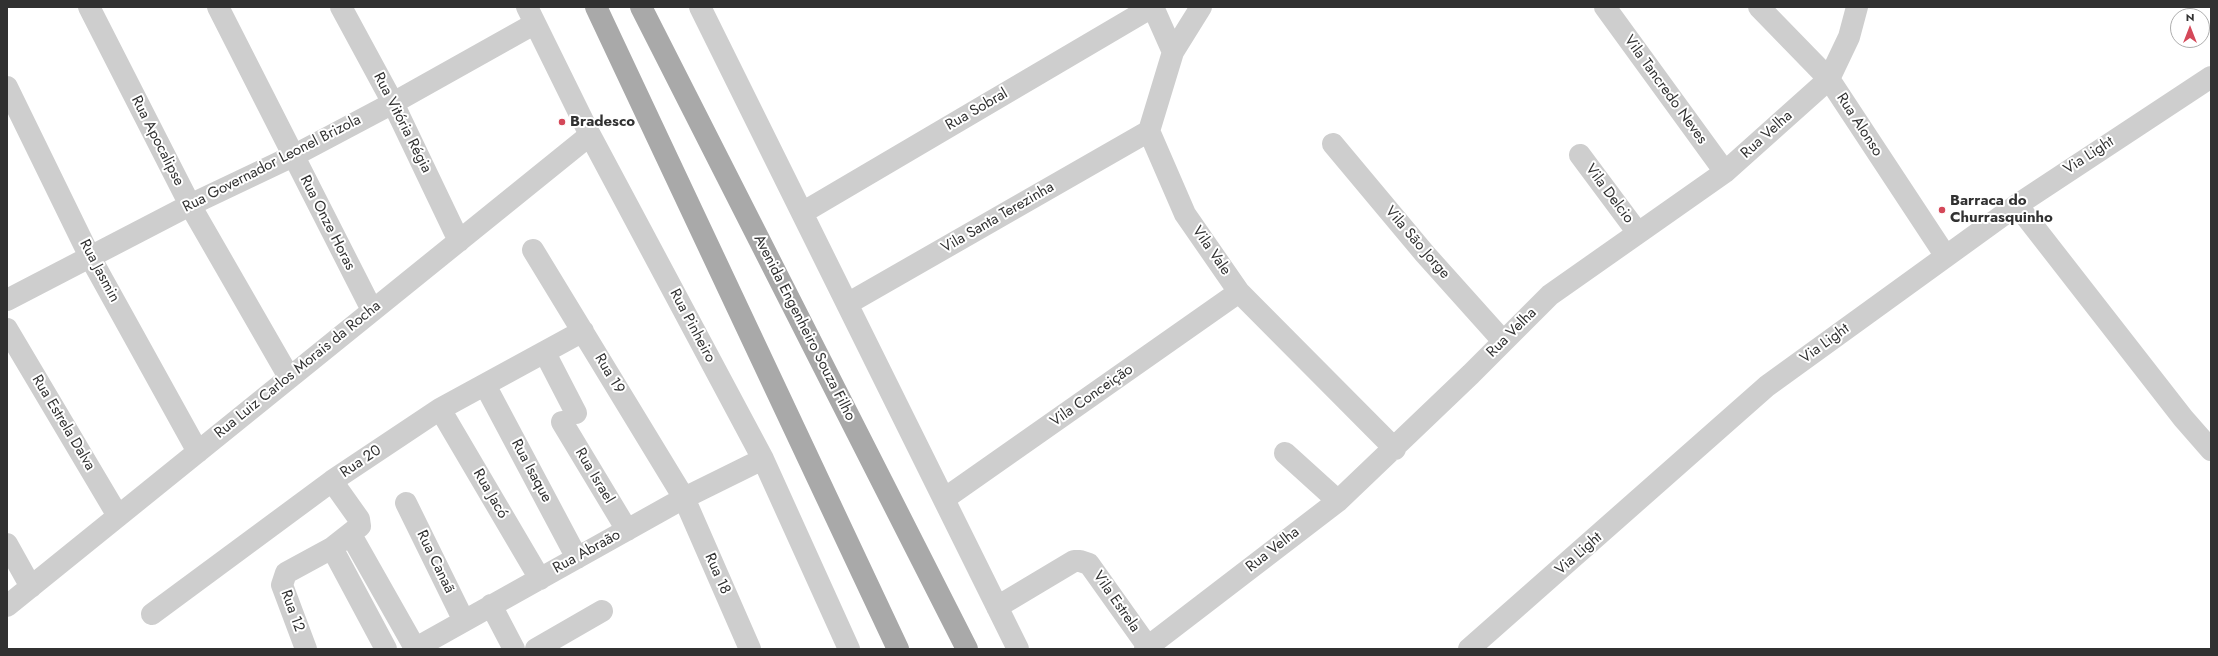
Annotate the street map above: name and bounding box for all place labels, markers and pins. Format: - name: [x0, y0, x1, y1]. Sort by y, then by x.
- place label: Bradesco: [570, 113, 635, 131]
- marker: Bradesco: [557, 117, 567, 127]
- place label: Barraca do Churrasquinho: [1950, 192, 2053, 227]
- marker: Barraca do Churrasquinho: [1937, 205, 1947, 215]

